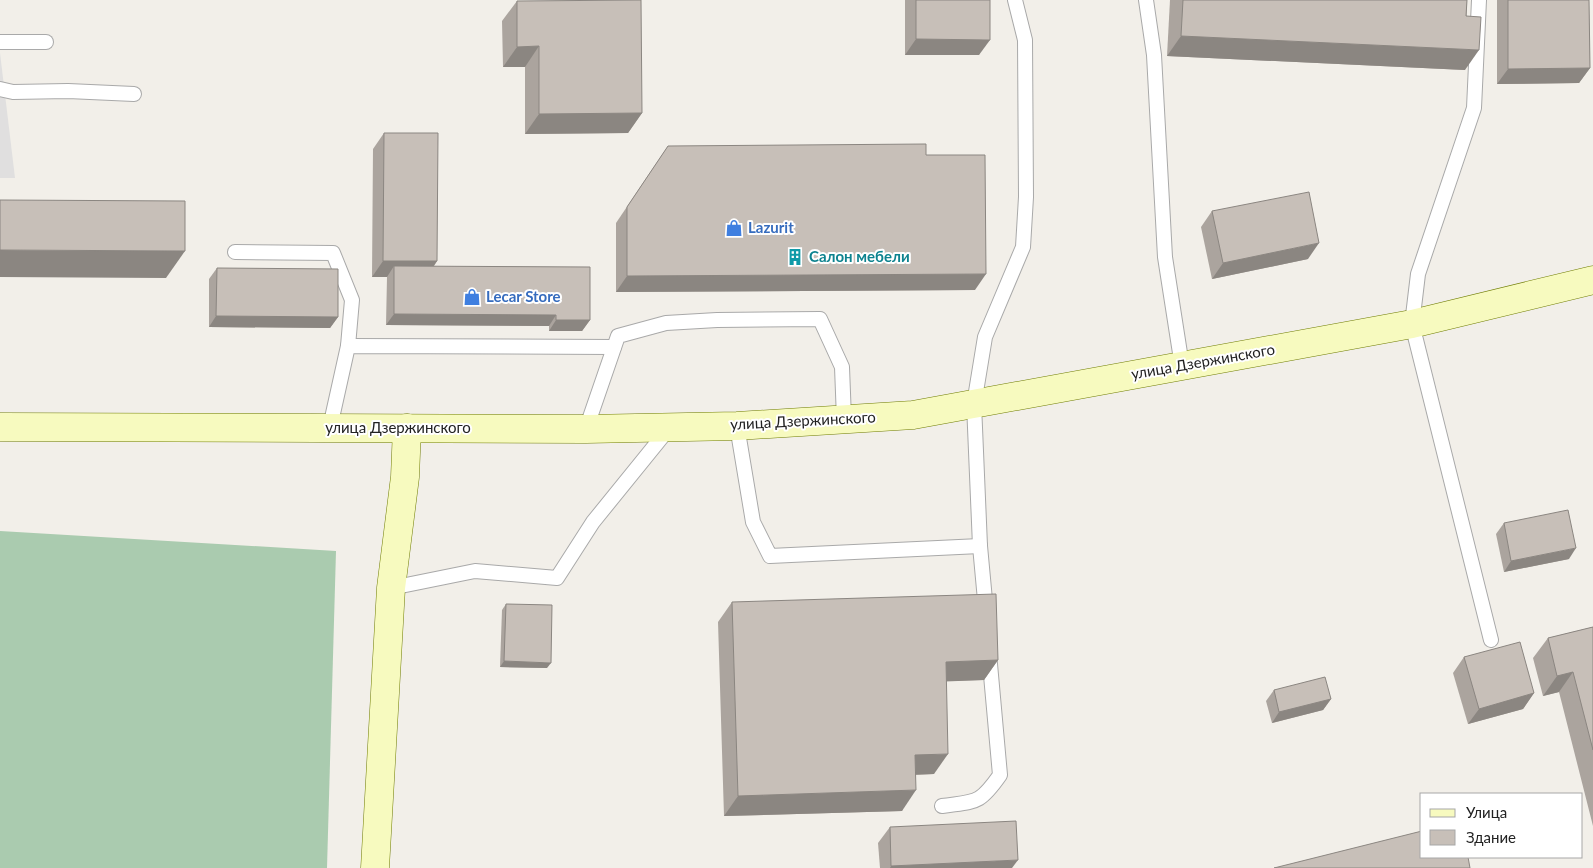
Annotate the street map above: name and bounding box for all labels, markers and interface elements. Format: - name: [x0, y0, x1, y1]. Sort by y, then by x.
- shop icon: Lazurit: [724, 218, 744, 238]
- place label: Lazurit: [748, 218, 794, 236]
- building icon: Салон мебели: [785, 247, 805, 267]
- place label: Салон мебели: [809, 247, 910, 265]
- shop icon: Lecar Store: [462, 287, 482, 307]
- place label: Lecar Store: [486, 287, 561, 305]
- street label: улица Дзержинского: [1130, 340, 1276, 383]
- street label: улица Дзержинского: [730, 407, 876, 433]
- street label: улица Дзержинского: [325, 418, 471, 436]
- legend: [1420, 793, 1583, 858]
- text: Улица: [1466, 803, 1507, 821]
- text: Здание: [1466, 828, 1516, 846]

